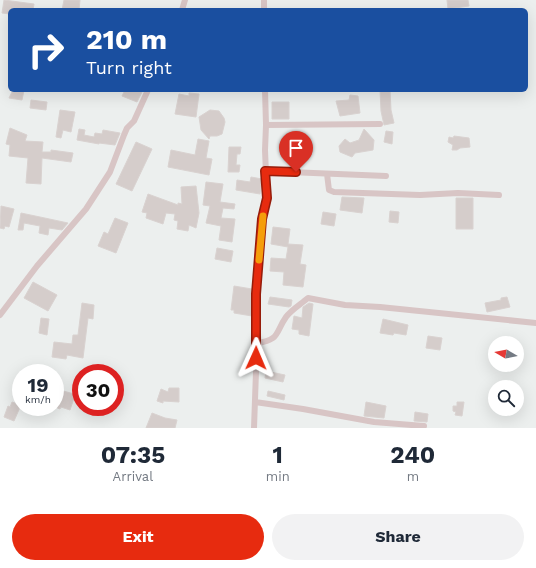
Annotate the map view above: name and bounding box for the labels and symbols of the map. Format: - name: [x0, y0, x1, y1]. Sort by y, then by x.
- pin: [279, 131, 313, 172]
- north arrow: [488, 336, 524, 372]
- position arrow: [235, 337, 277, 379]
- speed limit sign: 30: [72, 364, 124, 416]

